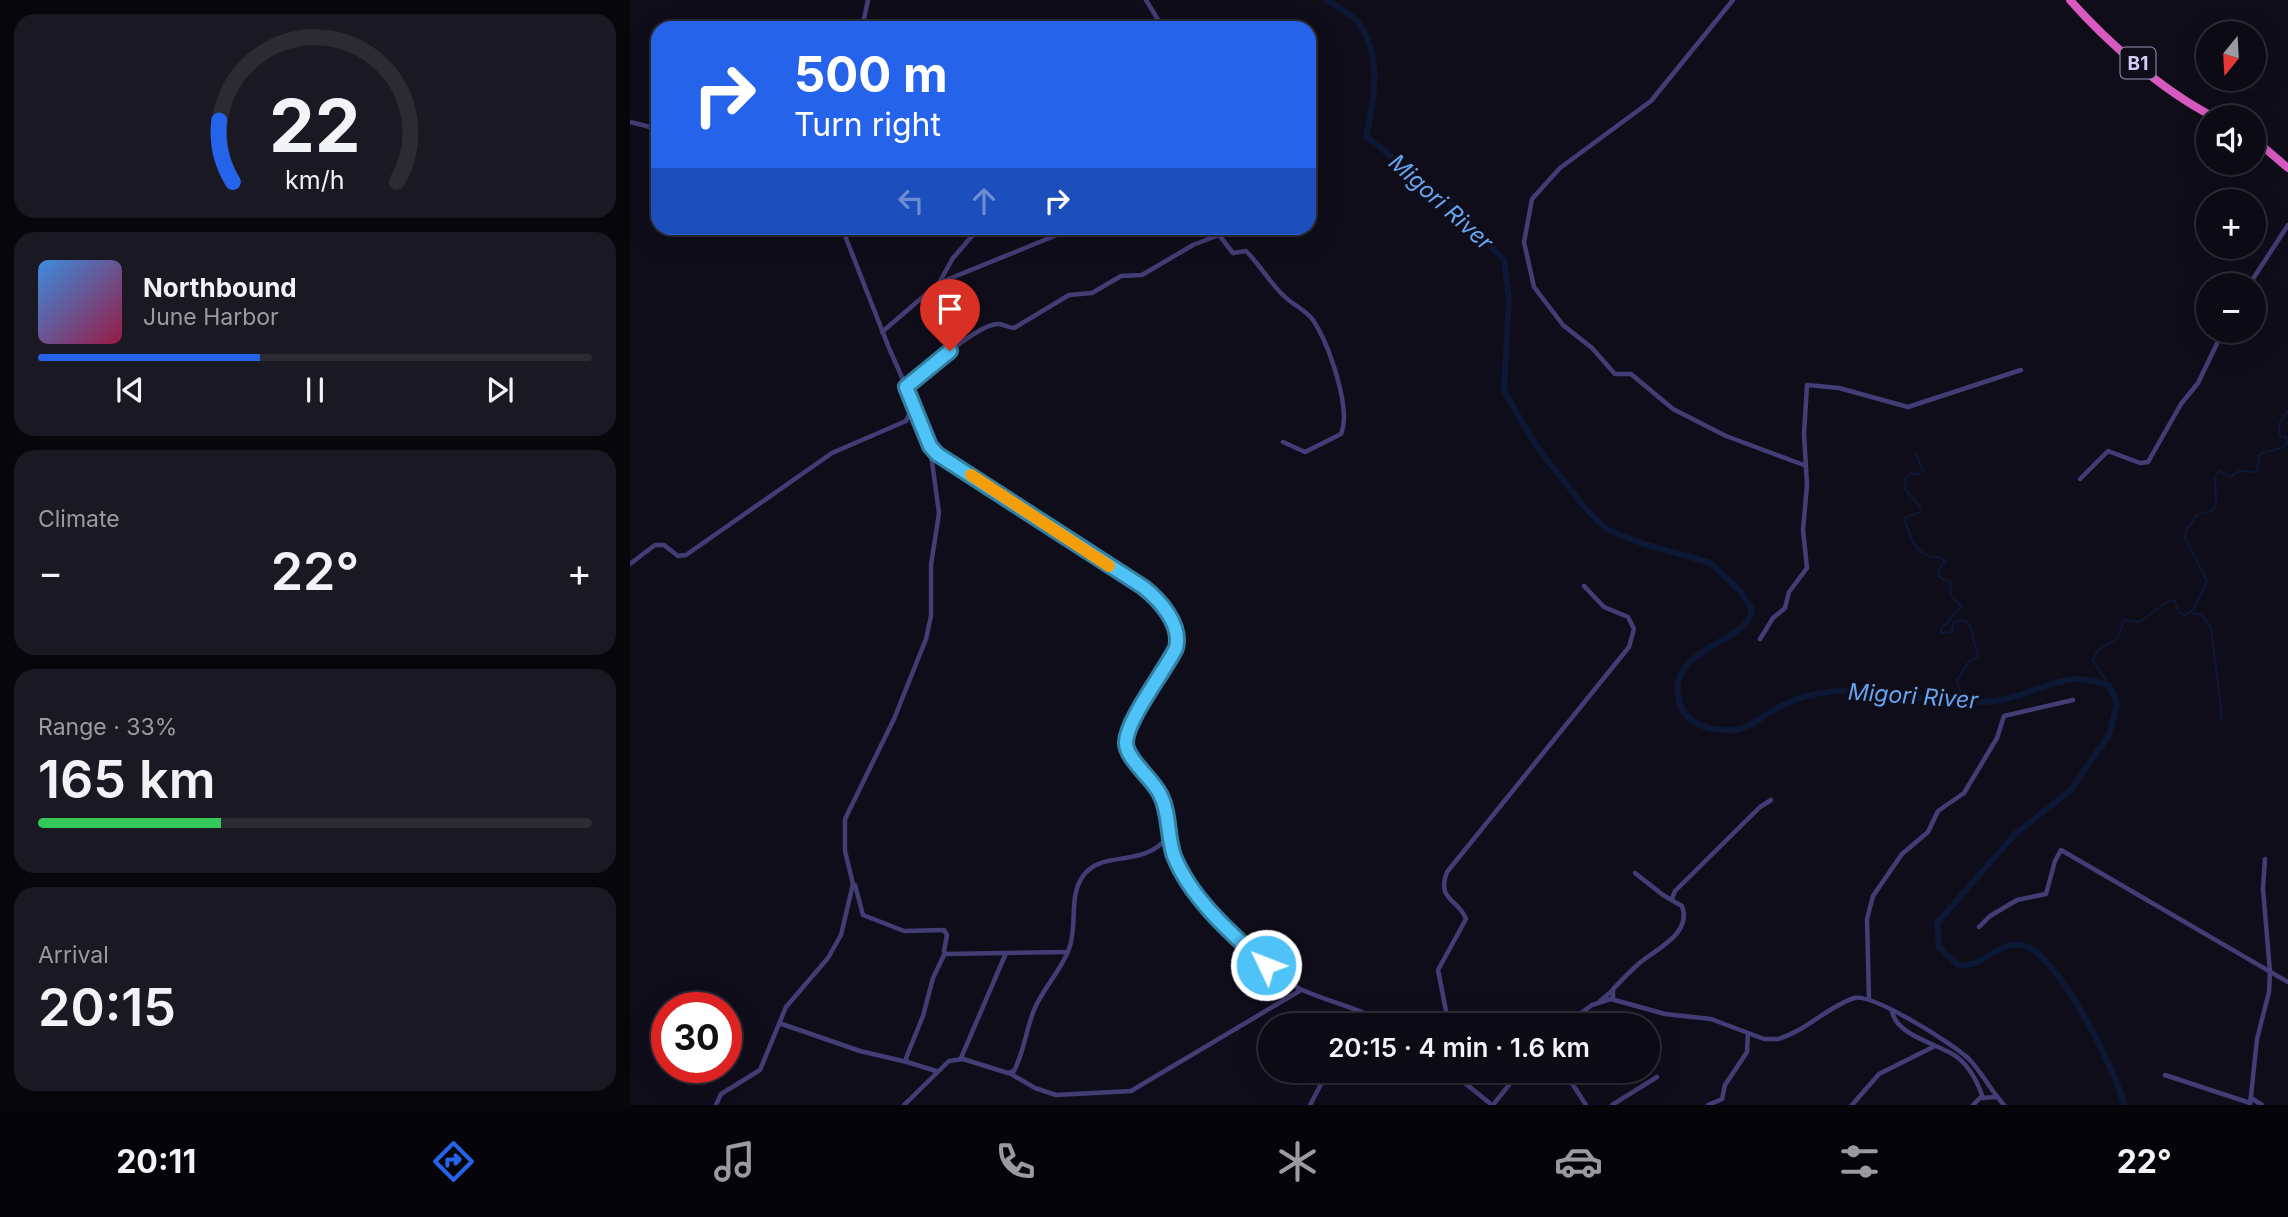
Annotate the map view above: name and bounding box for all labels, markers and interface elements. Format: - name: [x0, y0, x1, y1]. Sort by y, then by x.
- north arrow: [2196, 21, 2266, 91]
- map controls: [2196, 21, 2266, 343]
- text: 500 m: [794, 45, 948, 104]
- road number: B1: [2120, 48, 2156, 78]
- icon: right: [679, 49, 770, 140]
- text: 22: [269, 81, 361, 170]
- text: Turn right: [794, 105, 941, 144]
- button: sound: [2196, 105, 2266, 175]
- water label: Migori River: [1383, 148, 1500, 257]
- text: km/h: [285, 165, 345, 195]
- icon: left: [892, 182, 930, 220]
- icon: ahead: [965, 182, 1003, 220]
- icon: right: [1038, 182, 1076, 220]
- button: +: [2196, 189, 2266, 259]
- text: Northbound: [143, 272, 297, 303]
- button: −: [2196, 273, 2266, 343]
- pin: [920, 279, 980, 351]
- icon: arrive: [931, 290, 969, 328]
- text: June Harbor: [143, 303, 279, 331]
- icon: previous: [111, 371, 149, 409]
- icon: pause: [296, 371, 334, 409]
- icon: next: [481, 371, 519, 409]
- text: Climate: [38, 505, 120, 533]
- text: 22°: [271, 540, 359, 603]
- text: −: [38, 549, 63, 595]
- text: +: [567, 549, 592, 595]
- water label: Migori River: [1847, 677, 1980, 715]
- text: Range · 33%: [38, 713, 177, 741]
- text: 165 km: [38, 748, 215, 811]
- position arrow: [1229, 928, 1303, 1002]
- text: Arrival: [38, 941, 109, 969]
- text: 20:15: [38, 976, 176, 1039]
- speed limit sign: 30: [651, 992, 742, 1083]
- text: 20:15 · 4 min · 1.6 km: [1328, 1032, 1590, 1063]
- icon: directions: [429, 1137, 478, 1186]
- icon: music: [710, 1137, 759, 1186]
- icon: phone: [991, 1137, 1040, 1186]
- icon: climate: [1273, 1137, 1322, 1186]
- icon: car: [1554, 1137, 1603, 1186]
- icon: filters: [1835, 1137, 1884, 1186]
- text: 20:11: [116, 1142, 196, 1181]
- text: 22°: [2117, 1142, 2172, 1181]

